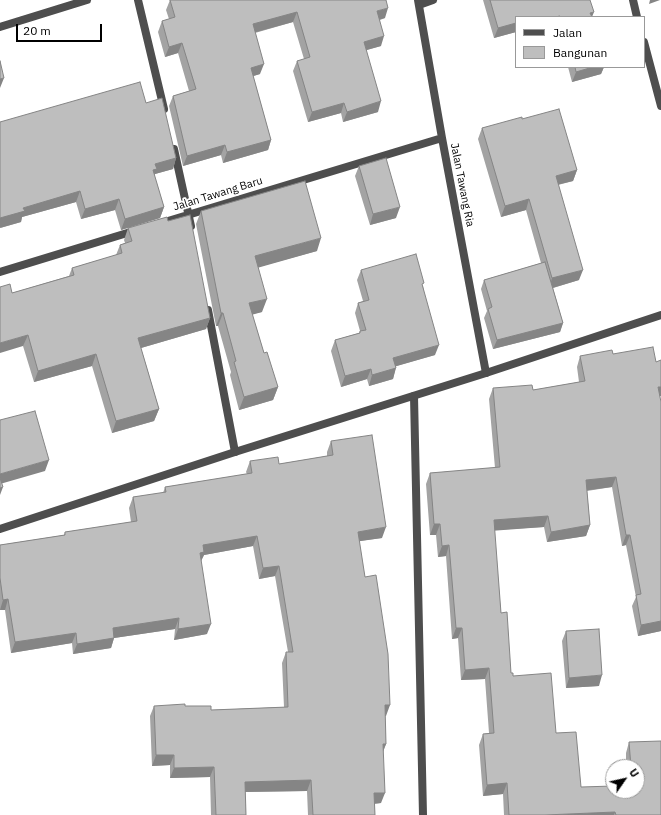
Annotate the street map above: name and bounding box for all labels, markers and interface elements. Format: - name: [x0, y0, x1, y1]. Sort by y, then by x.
- scale bar: [18, 16, 104, 42]
- legend: [515, 16, 645, 68]
- text: 20 m: [23, 23, 51, 38]
- text: Jalan: [553, 25, 582, 40]
- text: Bangunan: [553, 45, 607, 60]
- street label: Jalan Tawang Ria: [447, 142, 477, 228]
- street label: Jalan Tawang Baru: [172, 174, 264, 214]
- north arrow: [605, 759, 645, 799]
- text: U: [626, 766, 642, 780]

